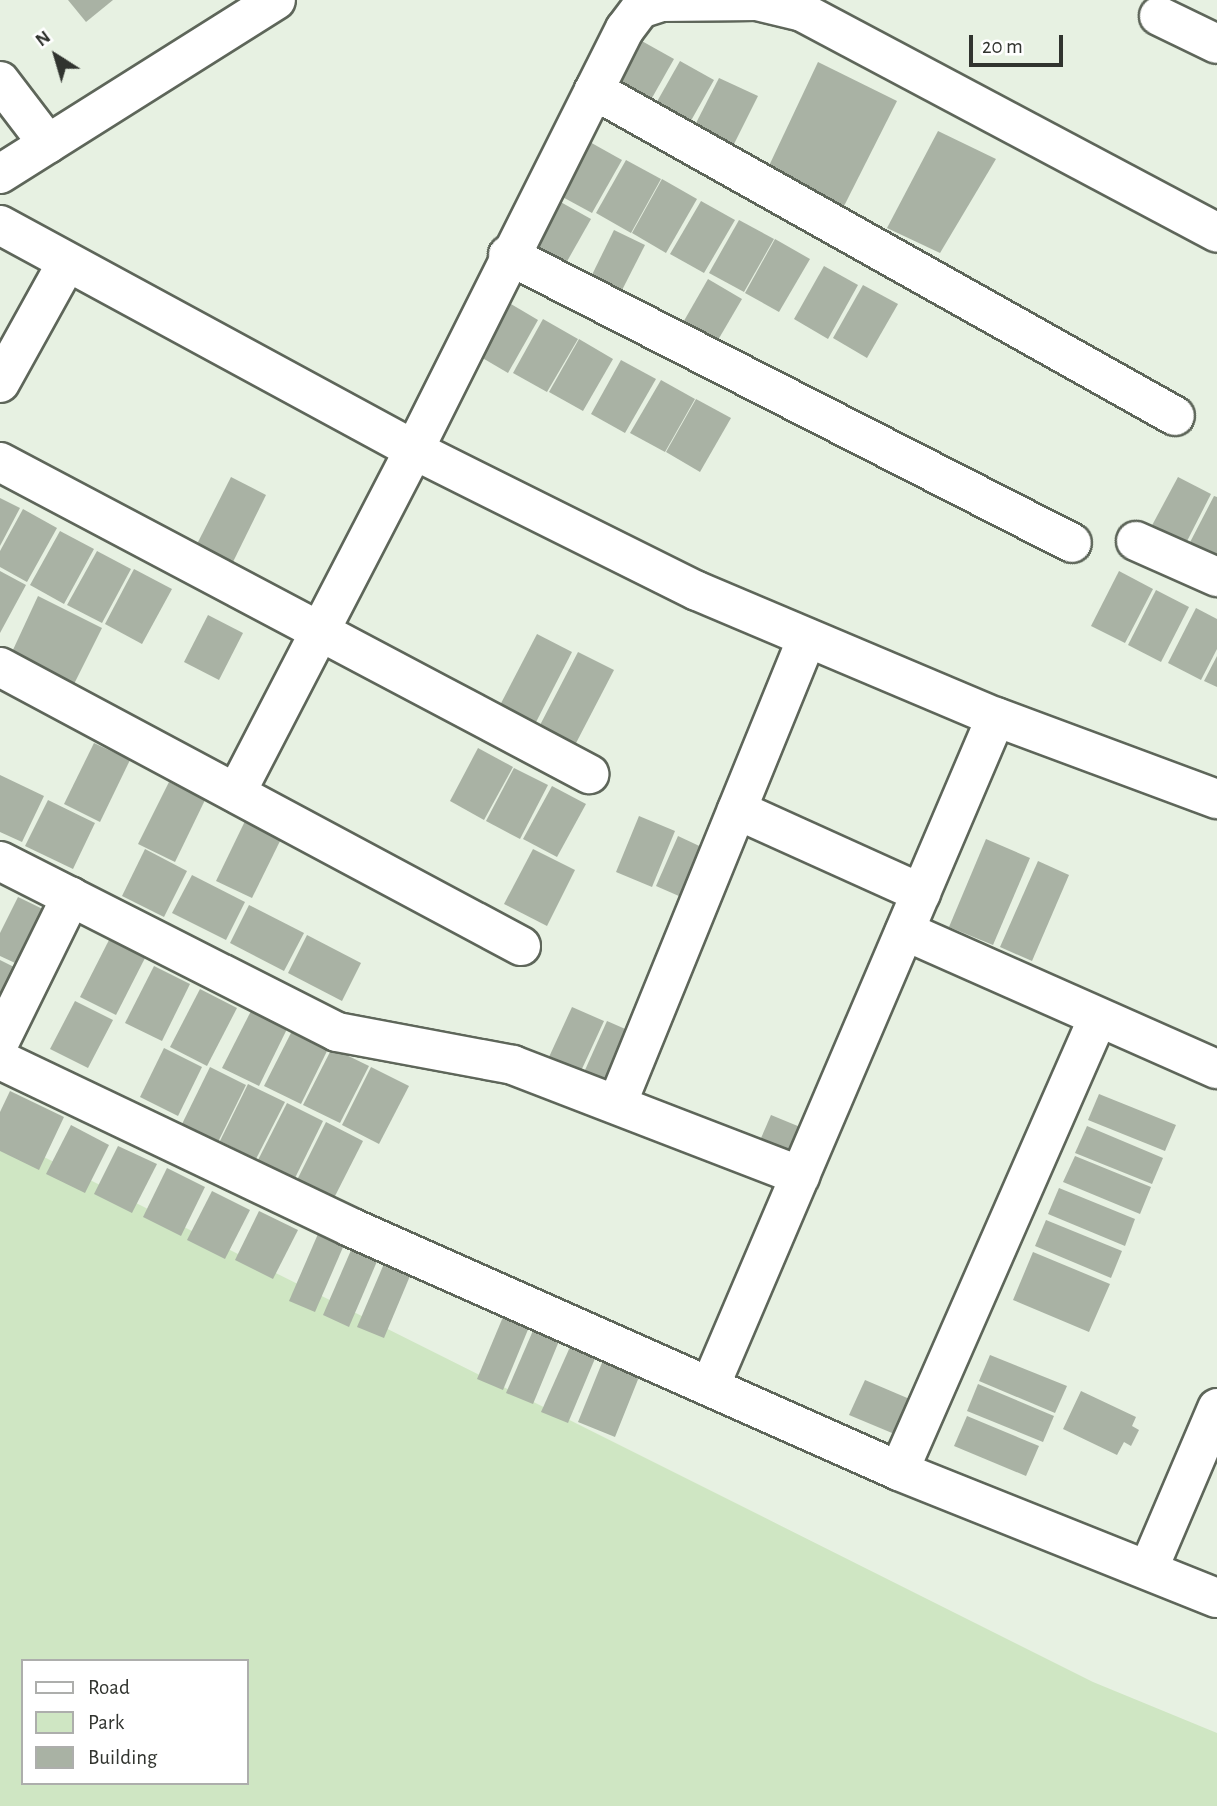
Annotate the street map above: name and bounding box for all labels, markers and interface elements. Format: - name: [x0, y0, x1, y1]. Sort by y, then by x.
- north arrow: [21, 21, 91, 91]
- scale bar: [972, 21, 1066, 65]
- text: N: [32, 27, 54, 50]
- text: 20 m: [982, 36, 1023, 57]
- legend: [21, 1659, 248, 1785]
- text: Road: [88, 1677, 130, 1698]
- text: Park: [88, 1712, 124, 1733]
- text: Building: [88, 1747, 157, 1768]

